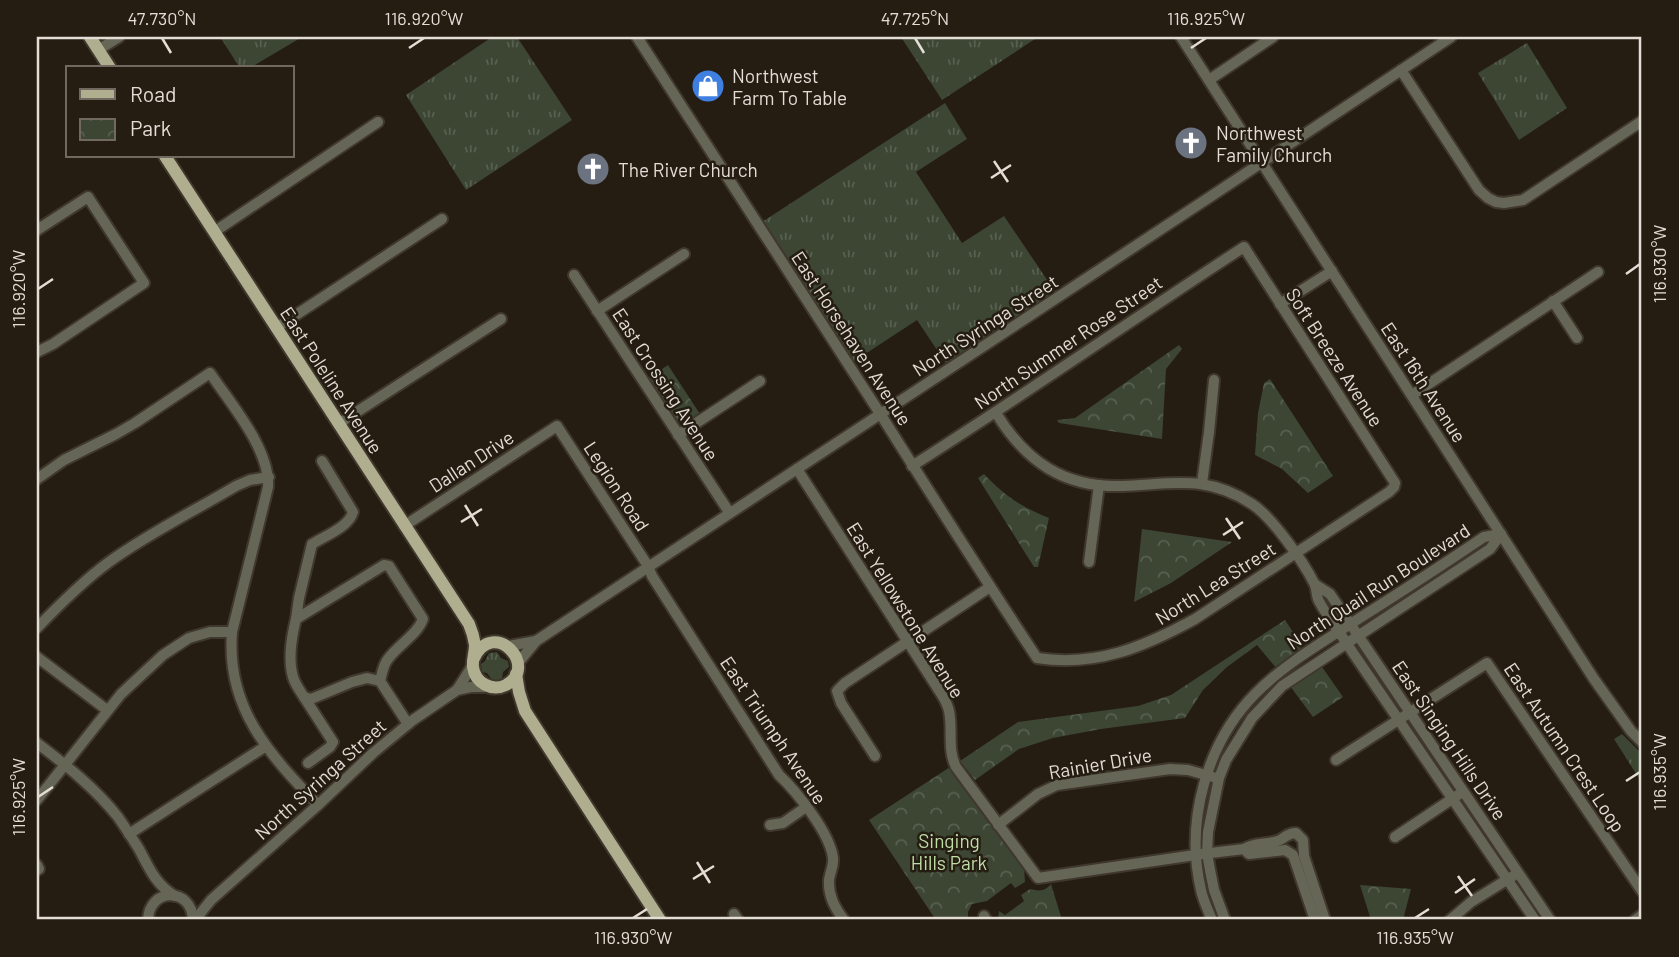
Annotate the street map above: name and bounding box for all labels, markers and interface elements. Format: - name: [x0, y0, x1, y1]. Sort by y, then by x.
- text: 47.730°N: [127, 7, 197, 29]
- text: 116.920°W: [385, 7, 464, 29]
- text: 47.725°N: [881, 7, 949, 29]
- text: 116.925°W: [1167, 7, 1245, 29]
- place label: Northwest Farm To Table: [732, 64, 847, 109]
- legend: [66, 66, 294, 158]
- shop icon: Northwest Farm To Table: [689, 67, 727, 105]
- text: Road: [130, 81, 176, 106]
- text: Park: [130, 115, 171, 140]
- place label: Northwest Family Church: [1216, 121, 1332, 166]
- church icon: Northwest Family Church: [1172, 124, 1210, 162]
- church icon: The River Church: [574, 150, 612, 188]
- place label: The River Church: [618, 158, 758, 181]
- text: 116.930°W: [1648, 225, 1670, 303]
- street label: East Horsehaven Avenue: [787, 247, 917, 429]
- text: 116.920°W: [7, 249, 29, 328]
- street label: North Syringa Street: [908, 269, 1062, 381]
- street label: North Summer Rose Street: [970, 271, 1166, 413]
- street label: Soft Breeze Avenue: [1282, 283, 1388, 431]
- street label: East Poleline Avenue: [276, 302, 388, 458]
- street label: East Crossing Avenue: [608, 303, 724, 465]
- street label: East 16th Avenue: [1377, 318, 1471, 446]
- street label: Dallan Drive: [424, 425, 518, 497]
- street label: Legion Road: [579, 437, 655, 535]
- street label: East Yellowstone Avenue: [842, 518, 970, 702]
- street label: North Quail Run Boulevard: [1282, 518, 1474, 654]
- street label: North Lea Street: [1151, 537, 1279, 629]
- street label: East Triumph Avenue: [716, 652, 832, 808]
- street label: East Singing Hills Drive: [1388, 656, 1512, 824]
- street label: East Autumn Crest Loop: [1500, 658, 1630, 836]
- street label: North Syringa Street: [250, 714, 390, 844]
- text: 116.935°W: [1648, 733, 1670, 811]
- street label: Rainier Drive: [1047, 743, 1153, 783]
- text: 116.925°W: [7, 758, 29, 836]
- park label: Singing Hills Park: [911, 829, 987, 874]
- text: 116.930°W: [594, 926, 672, 948]
- text: 116.935°W: [1376, 926, 1454, 948]

